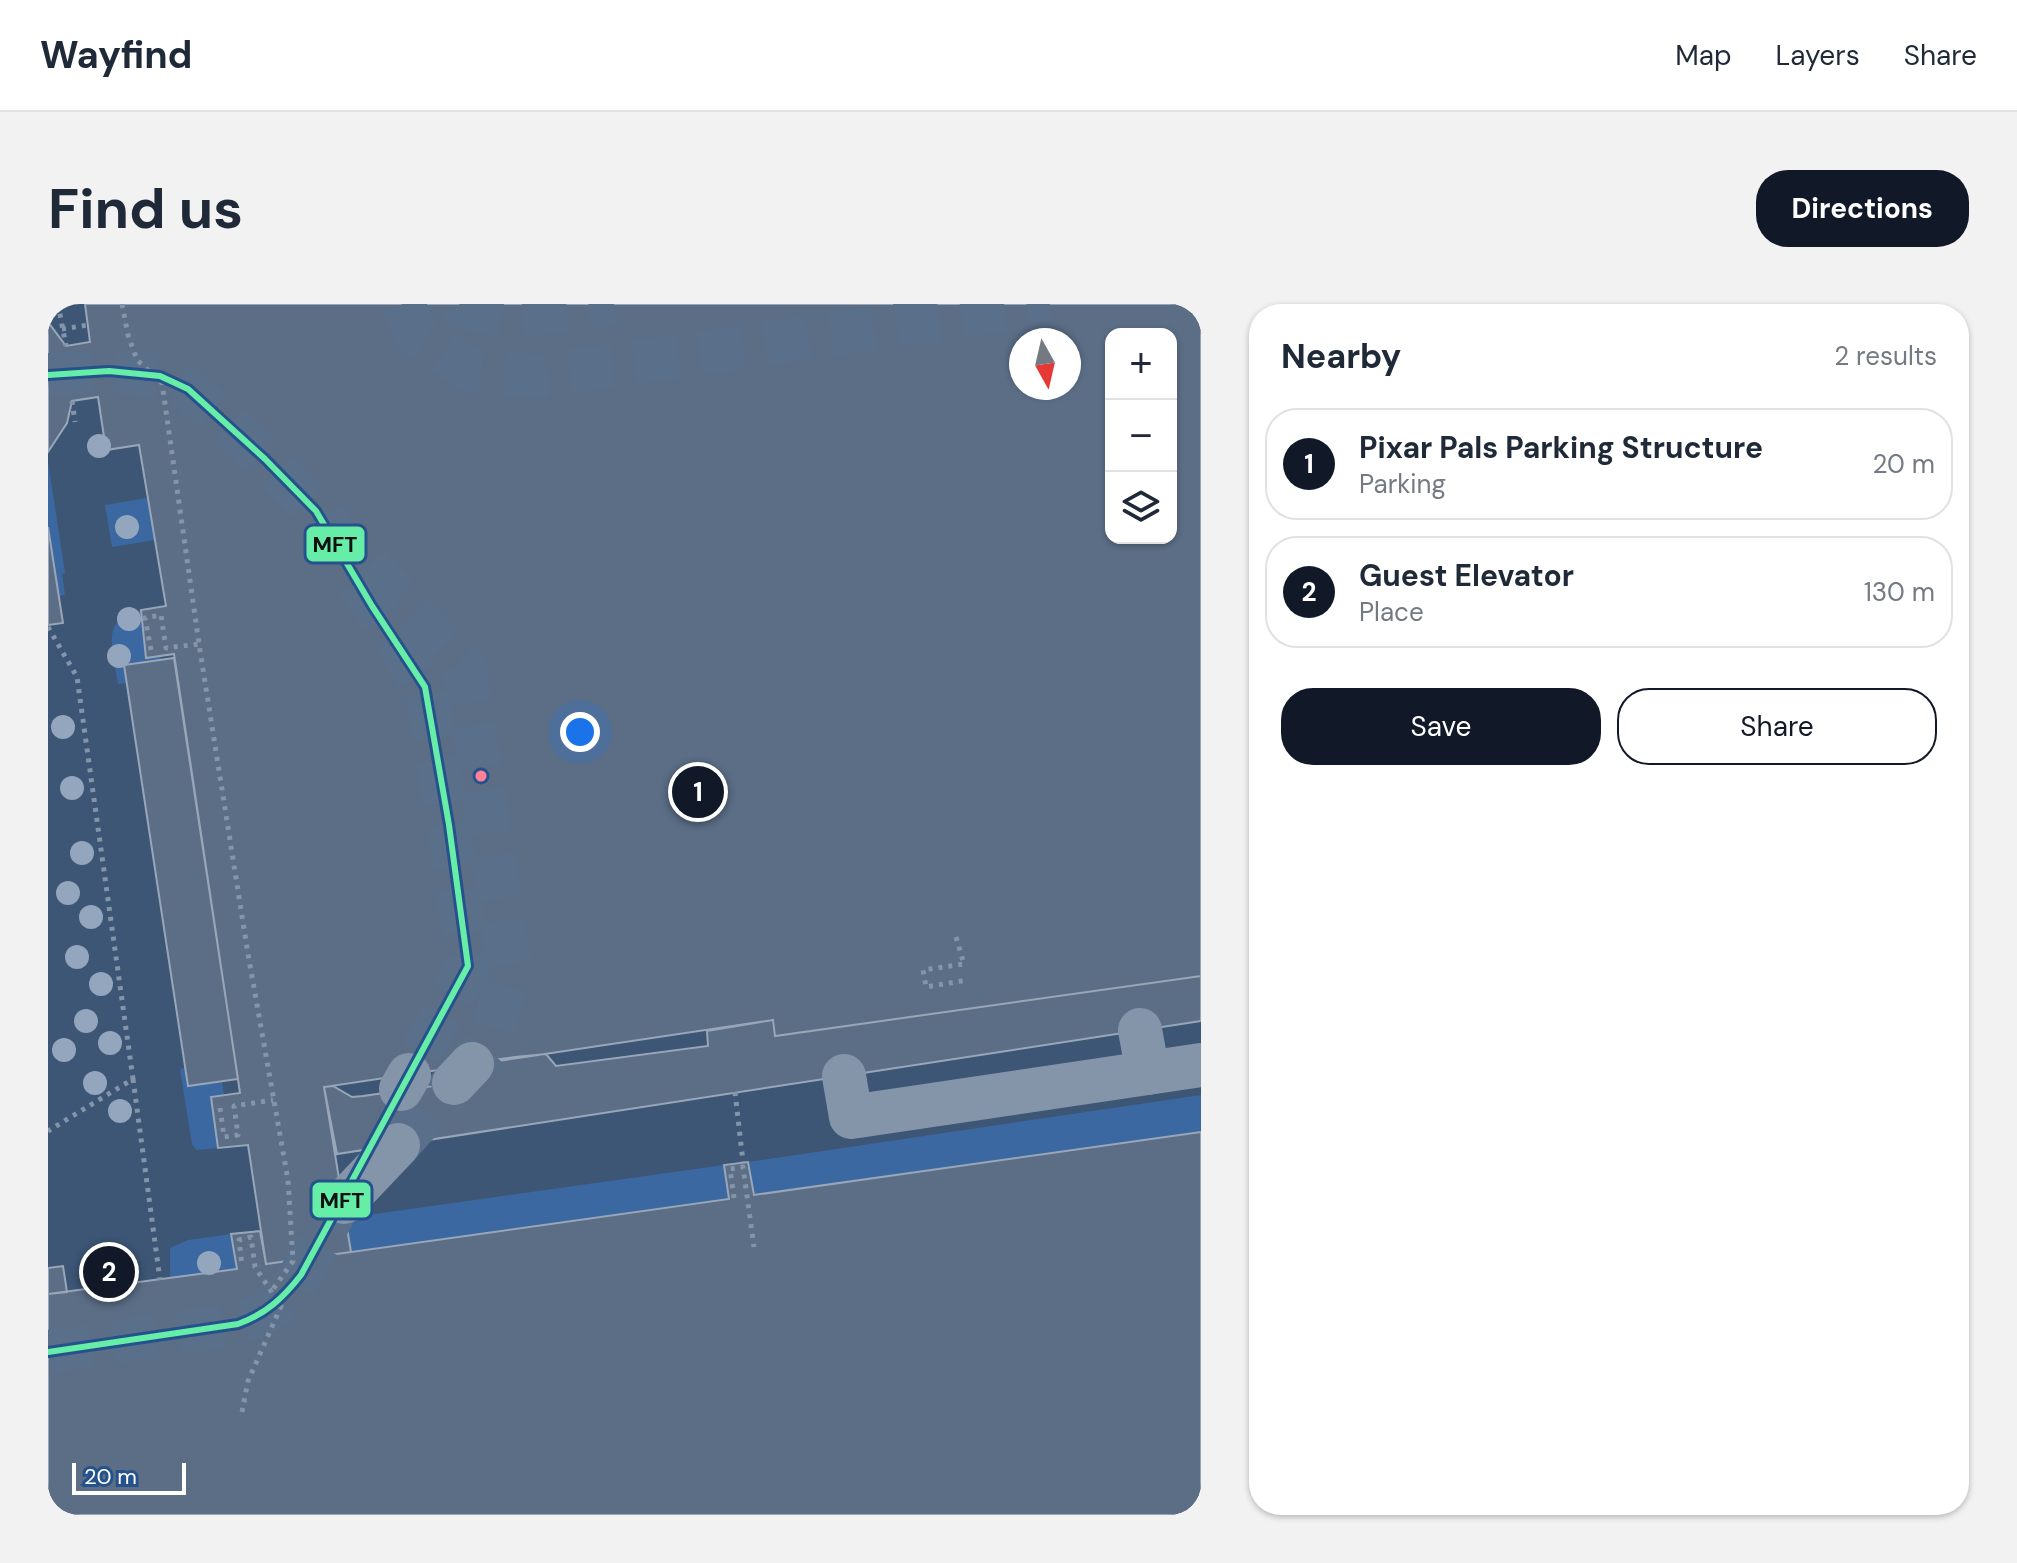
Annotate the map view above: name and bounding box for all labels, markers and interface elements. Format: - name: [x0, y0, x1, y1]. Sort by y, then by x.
- text: Wayfind: [40, 30, 193, 80]
- text: Map: [1675, 37, 1732, 74]
- text: Layers: [1776, 37, 1860, 74]
- text: Share: [1904, 37, 1977, 74]
- button: Directions: [1756, 170, 1969, 247]
- text: Find us: [48, 172, 243, 245]
- north arrow: [1009, 328, 1081, 400]
- map controls: [1105, 328, 1177, 544]
- button: +: [1105, 328, 1177, 400]
- text: Nearby: [1281, 334, 1401, 379]
- text: 2 results: [1834, 339, 1937, 373]
- button: −: [1105, 400, 1177, 472]
- text: Pixar Pals Parking Structure: [1359, 428, 1763, 467]
- text: 1: [1304, 447, 1314, 481]
- text: 20 m: [1872, 447, 1935, 481]
- text: Parking: [1359, 467, 1446, 501]
- button: layers: [1105, 472, 1177, 544]
- line badge: MFT: [305, 525, 366, 563]
- text: MFT: [313, 530, 357, 559]
- text: Guest Elevator: [1359, 556, 1574, 595]
- text: 2: [1301, 575, 1317, 609]
- text: 130 m: [1864, 575, 1935, 609]
- text: Place: [1359, 595, 1424, 629]
- button: Save: [1281, 688, 1601, 765]
- button: Share: [1617, 688, 1937, 765]
- your location: [560, 712, 600, 752]
- pin: 1: [672, 762, 724, 822]
- unlabelled marker: [473, 768, 489, 784]
- line badge: MFT: [311, 1181, 372, 1219]
- text: MFT: [320, 1186, 364, 1215]
- pin: 2: [83, 1242, 135, 1302]
- scale bar: [72, 1459, 186, 1495]
- text: 20 m: [84, 1462, 137, 1491]

